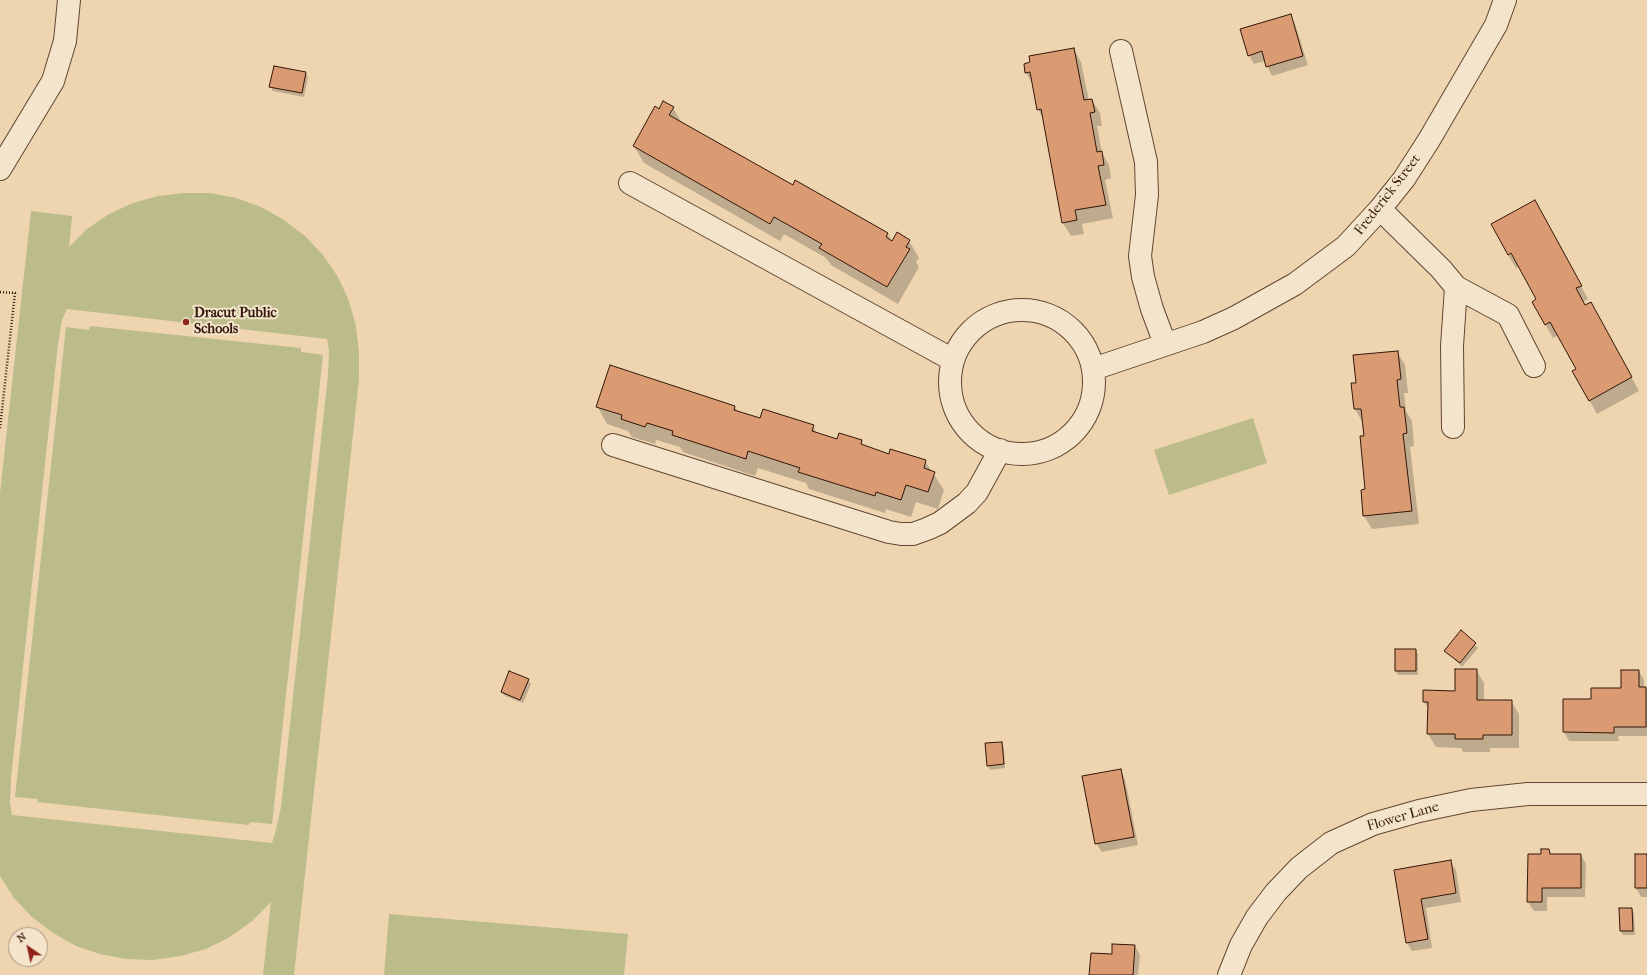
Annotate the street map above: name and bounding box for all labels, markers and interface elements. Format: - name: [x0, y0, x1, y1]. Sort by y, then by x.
- street label: Frederick Street: [1351, 151, 1425, 239]
- place label: Dracut Public Schools: [194, 306, 277, 338]
- marker: Dracut Public Schools: [181, 317, 191, 327]
- street label: Flower Lane: [1365, 799, 1441, 835]
- north arrow: [8, 927, 48, 967]
- text: N: [14, 930, 29, 945]

